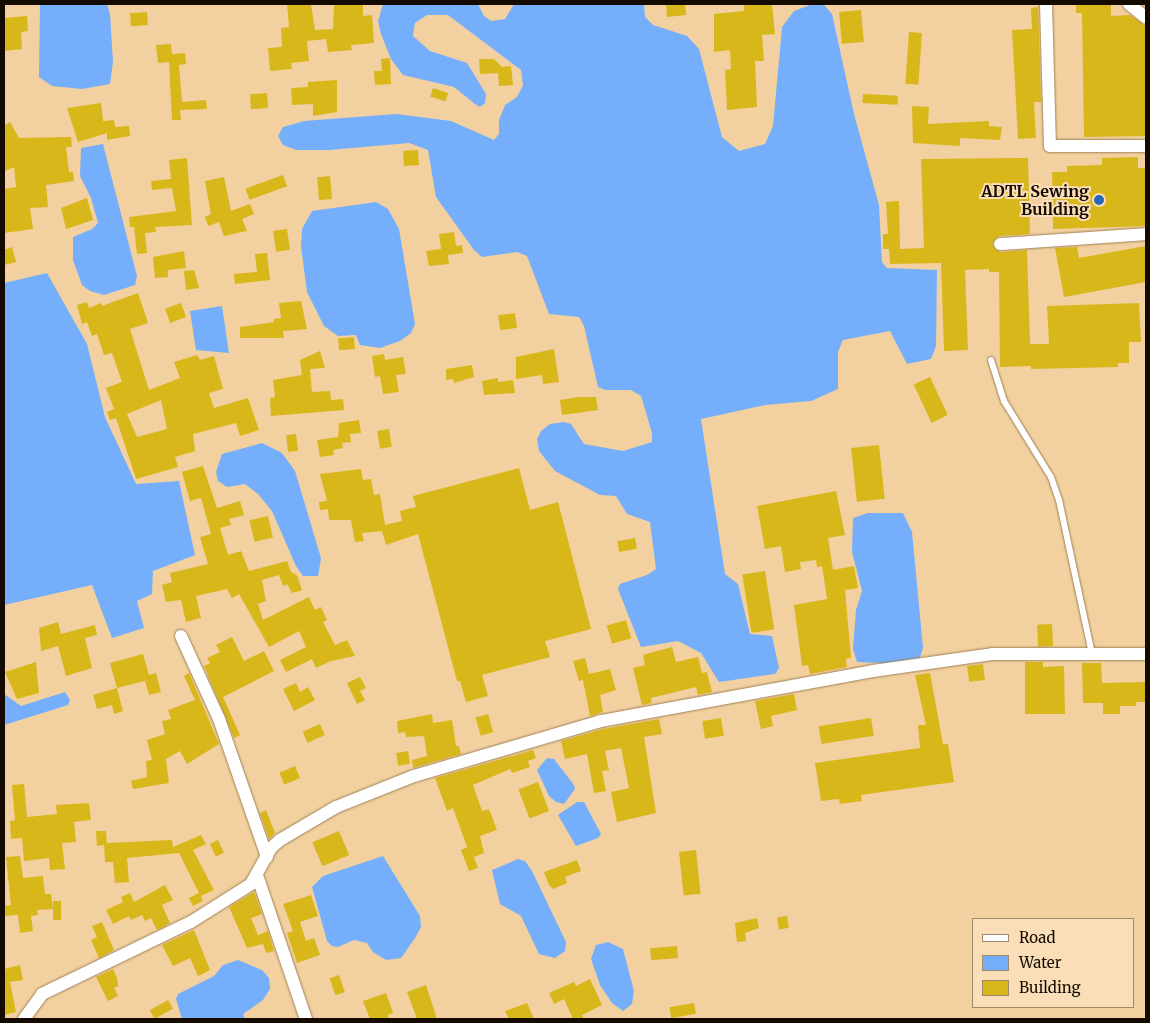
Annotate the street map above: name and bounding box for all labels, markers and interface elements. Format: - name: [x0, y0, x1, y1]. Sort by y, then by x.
- place label: ADTL Sewing Building: [981, 181, 1089, 219]
- marker: ADTL Sewing Building: [1093, 194, 1105, 206]
- legend: [972, 918, 1135, 1008]
- text: Road: [1019, 928, 1055, 947]
- text: Water: [1019, 953, 1061, 972]
- text: Building: [1019, 978, 1081, 997]

